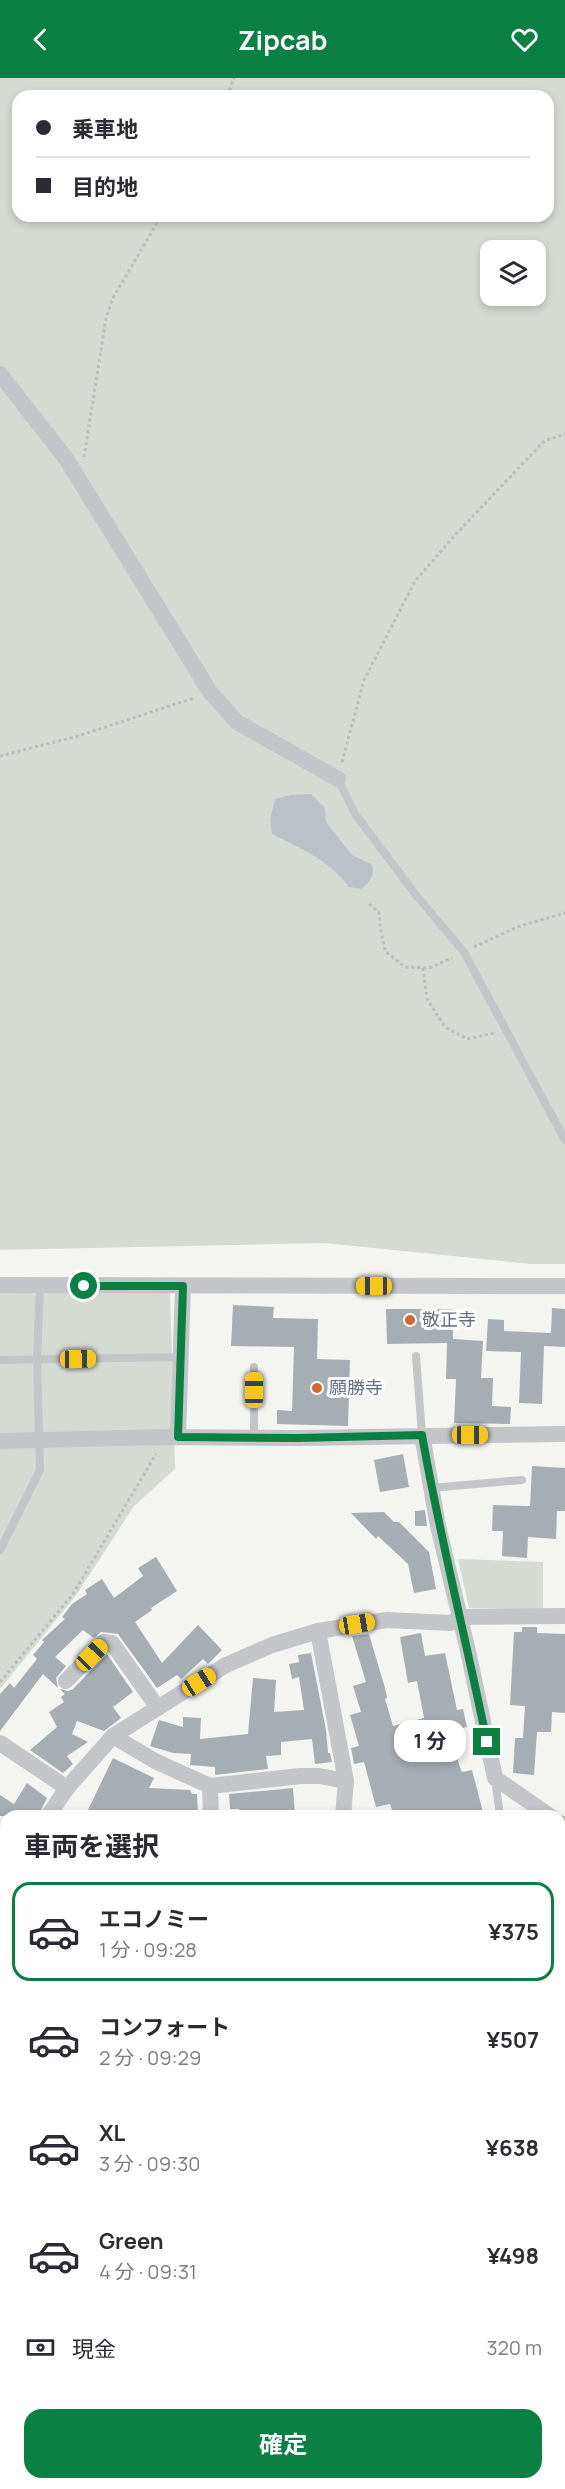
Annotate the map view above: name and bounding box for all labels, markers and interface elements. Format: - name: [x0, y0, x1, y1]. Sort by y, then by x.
- text: Zipcab: [238, 21, 327, 58]
- icon: back: [24, 23, 57, 56]
- icon: heart: [508, 23, 541, 56]
- text: 乗車地: [72, 114, 138, 144]
- text: 目的地: [72, 172, 138, 202]
- map controls: [480, 240, 546, 306]
- button: layers: [480, 240, 546, 306]
- route start: [70, 1272, 97, 1299]
- car: [356, 1277, 392, 1295]
- place label: 敬正寺: [422, 1307, 476, 1331]
- marker: 敬正寺: [403, 1313, 417, 1327]
- car: [60, 1350, 96, 1368]
- car: [245, 1372, 263, 1408]
- place label: 願勝寺: [329, 1375, 383, 1399]
- marker: 願勝寺: [310, 1381, 324, 1395]
- car: [452, 1426, 488, 1444]
- car: [338, 1612, 376, 1636]
- car: [73, 1636, 111, 1674]
- car: [179, 1665, 219, 1699]
- callout: 1 分: [394, 1721, 466, 1763]
- text: 1 分: [414, 1727, 446, 1754]
- route end: [473, 1728, 500, 1755]
- text: 車両を選択: [24, 1827, 159, 1864]
- text: エコノミー: [99, 1904, 209, 1934]
- icon: car: [27, 1905, 81, 1959]
- text: ¥375: [488, 1917, 539, 1947]
- text: 1 分 · 09:28: [99, 1936, 197, 1963]
- text: コンフォート: [99, 2012, 230, 2042]
- icon: car: [27, 2013, 81, 2067]
- text: ¥507: [486, 2025, 539, 2055]
- text: 2 分 · 09:29: [99, 2044, 201, 2071]
- text: XL: [99, 2118, 125, 2148]
- icon: car: [27, 2121, 81, 2175]
- text: ¥638: [486, 2133, 539, 2163]
- text: 3 分 · 09:30: [99, 2150, 200, 2177]
- text: Green: [99, 2226, 164, 2256]
- icon: car: [27, 2229, 81, 2283]
- text: ¥498: [487, 2241, 539, 2271]
- text: 4 分 · 09:31: [99, 2258, 197, 2285]
- icon: cash: [24, 2331, 57, 2364]
- text: 現金: [72, 2334, 116, 2364]
- text: 320 m: [486, 2334, 542, 2361]
- button: 確定: [24, 2409, 542, 2478]

